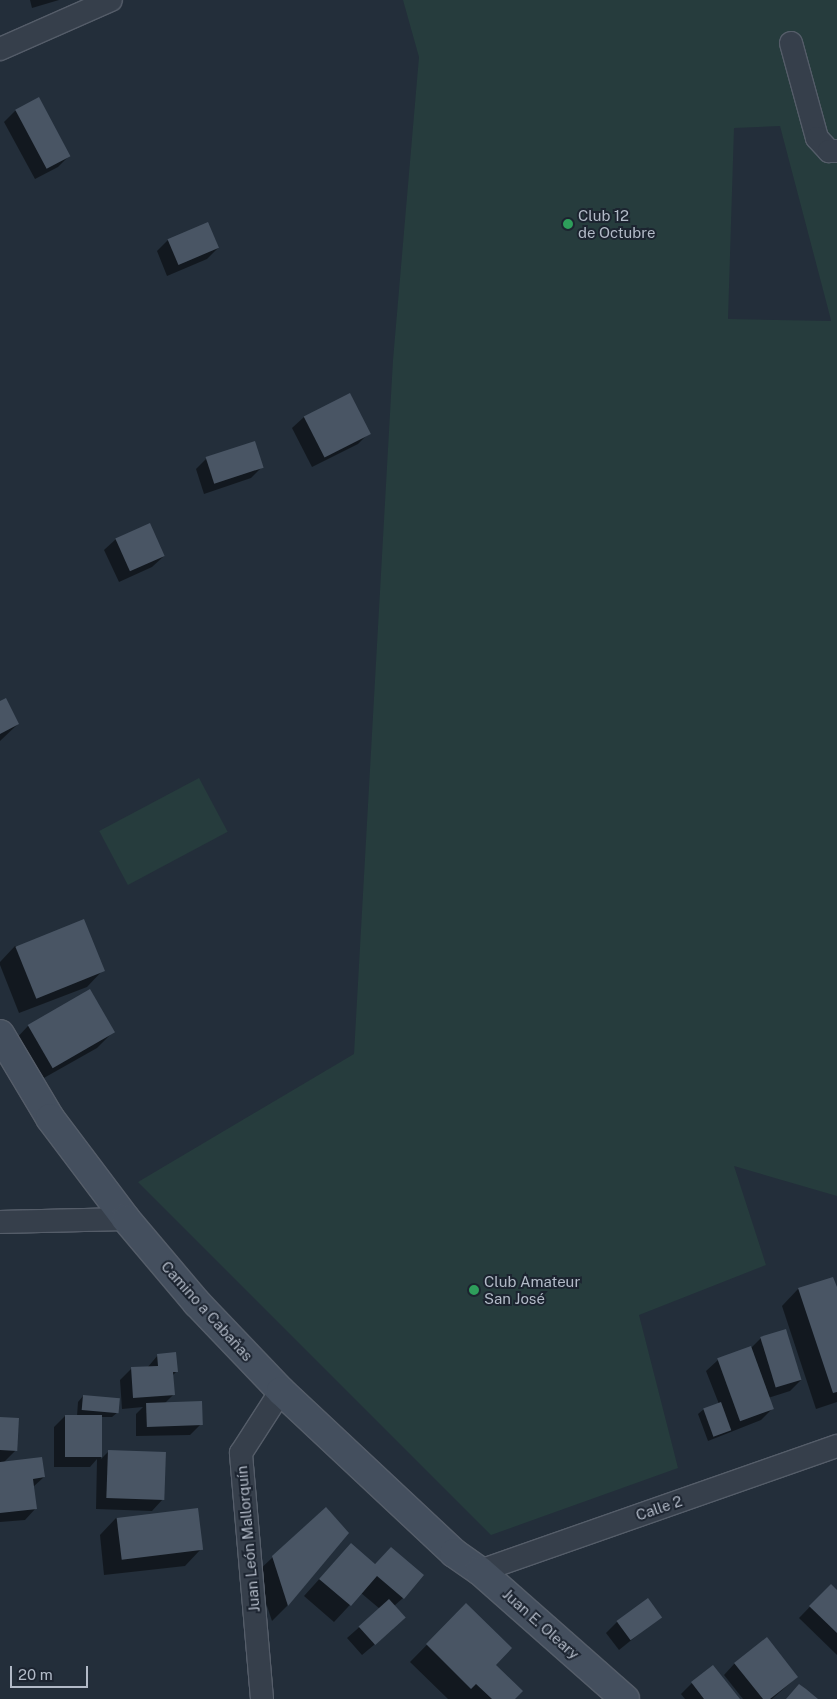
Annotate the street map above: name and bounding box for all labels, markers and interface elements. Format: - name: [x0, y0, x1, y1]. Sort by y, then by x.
- place label: Club 12 de Octubre: [578, 206, 656, 241]
- marker: Club 12 de Octubre: [562, 218, 574, 230]
- street label: Camino a Cabañas: [157, 1257, 257, 1365]
- place label: Club Amateur San José: [484, 1272, 580, 1307]
- marker: Club Amateur San José: [468, 1284, 480, 1296]
- street label: Juan León Mallorquín: [233, 1465, 263, 1613]
- street label: Calle 2: [633, 1492, 685, 1524]
- street label: Juan E. Oleary: [499, 1585, 583, 1663]
- scale bar: [12, 1656, 90, 1688]
- text: 20 m: [18, 1666, 53, 1683]

